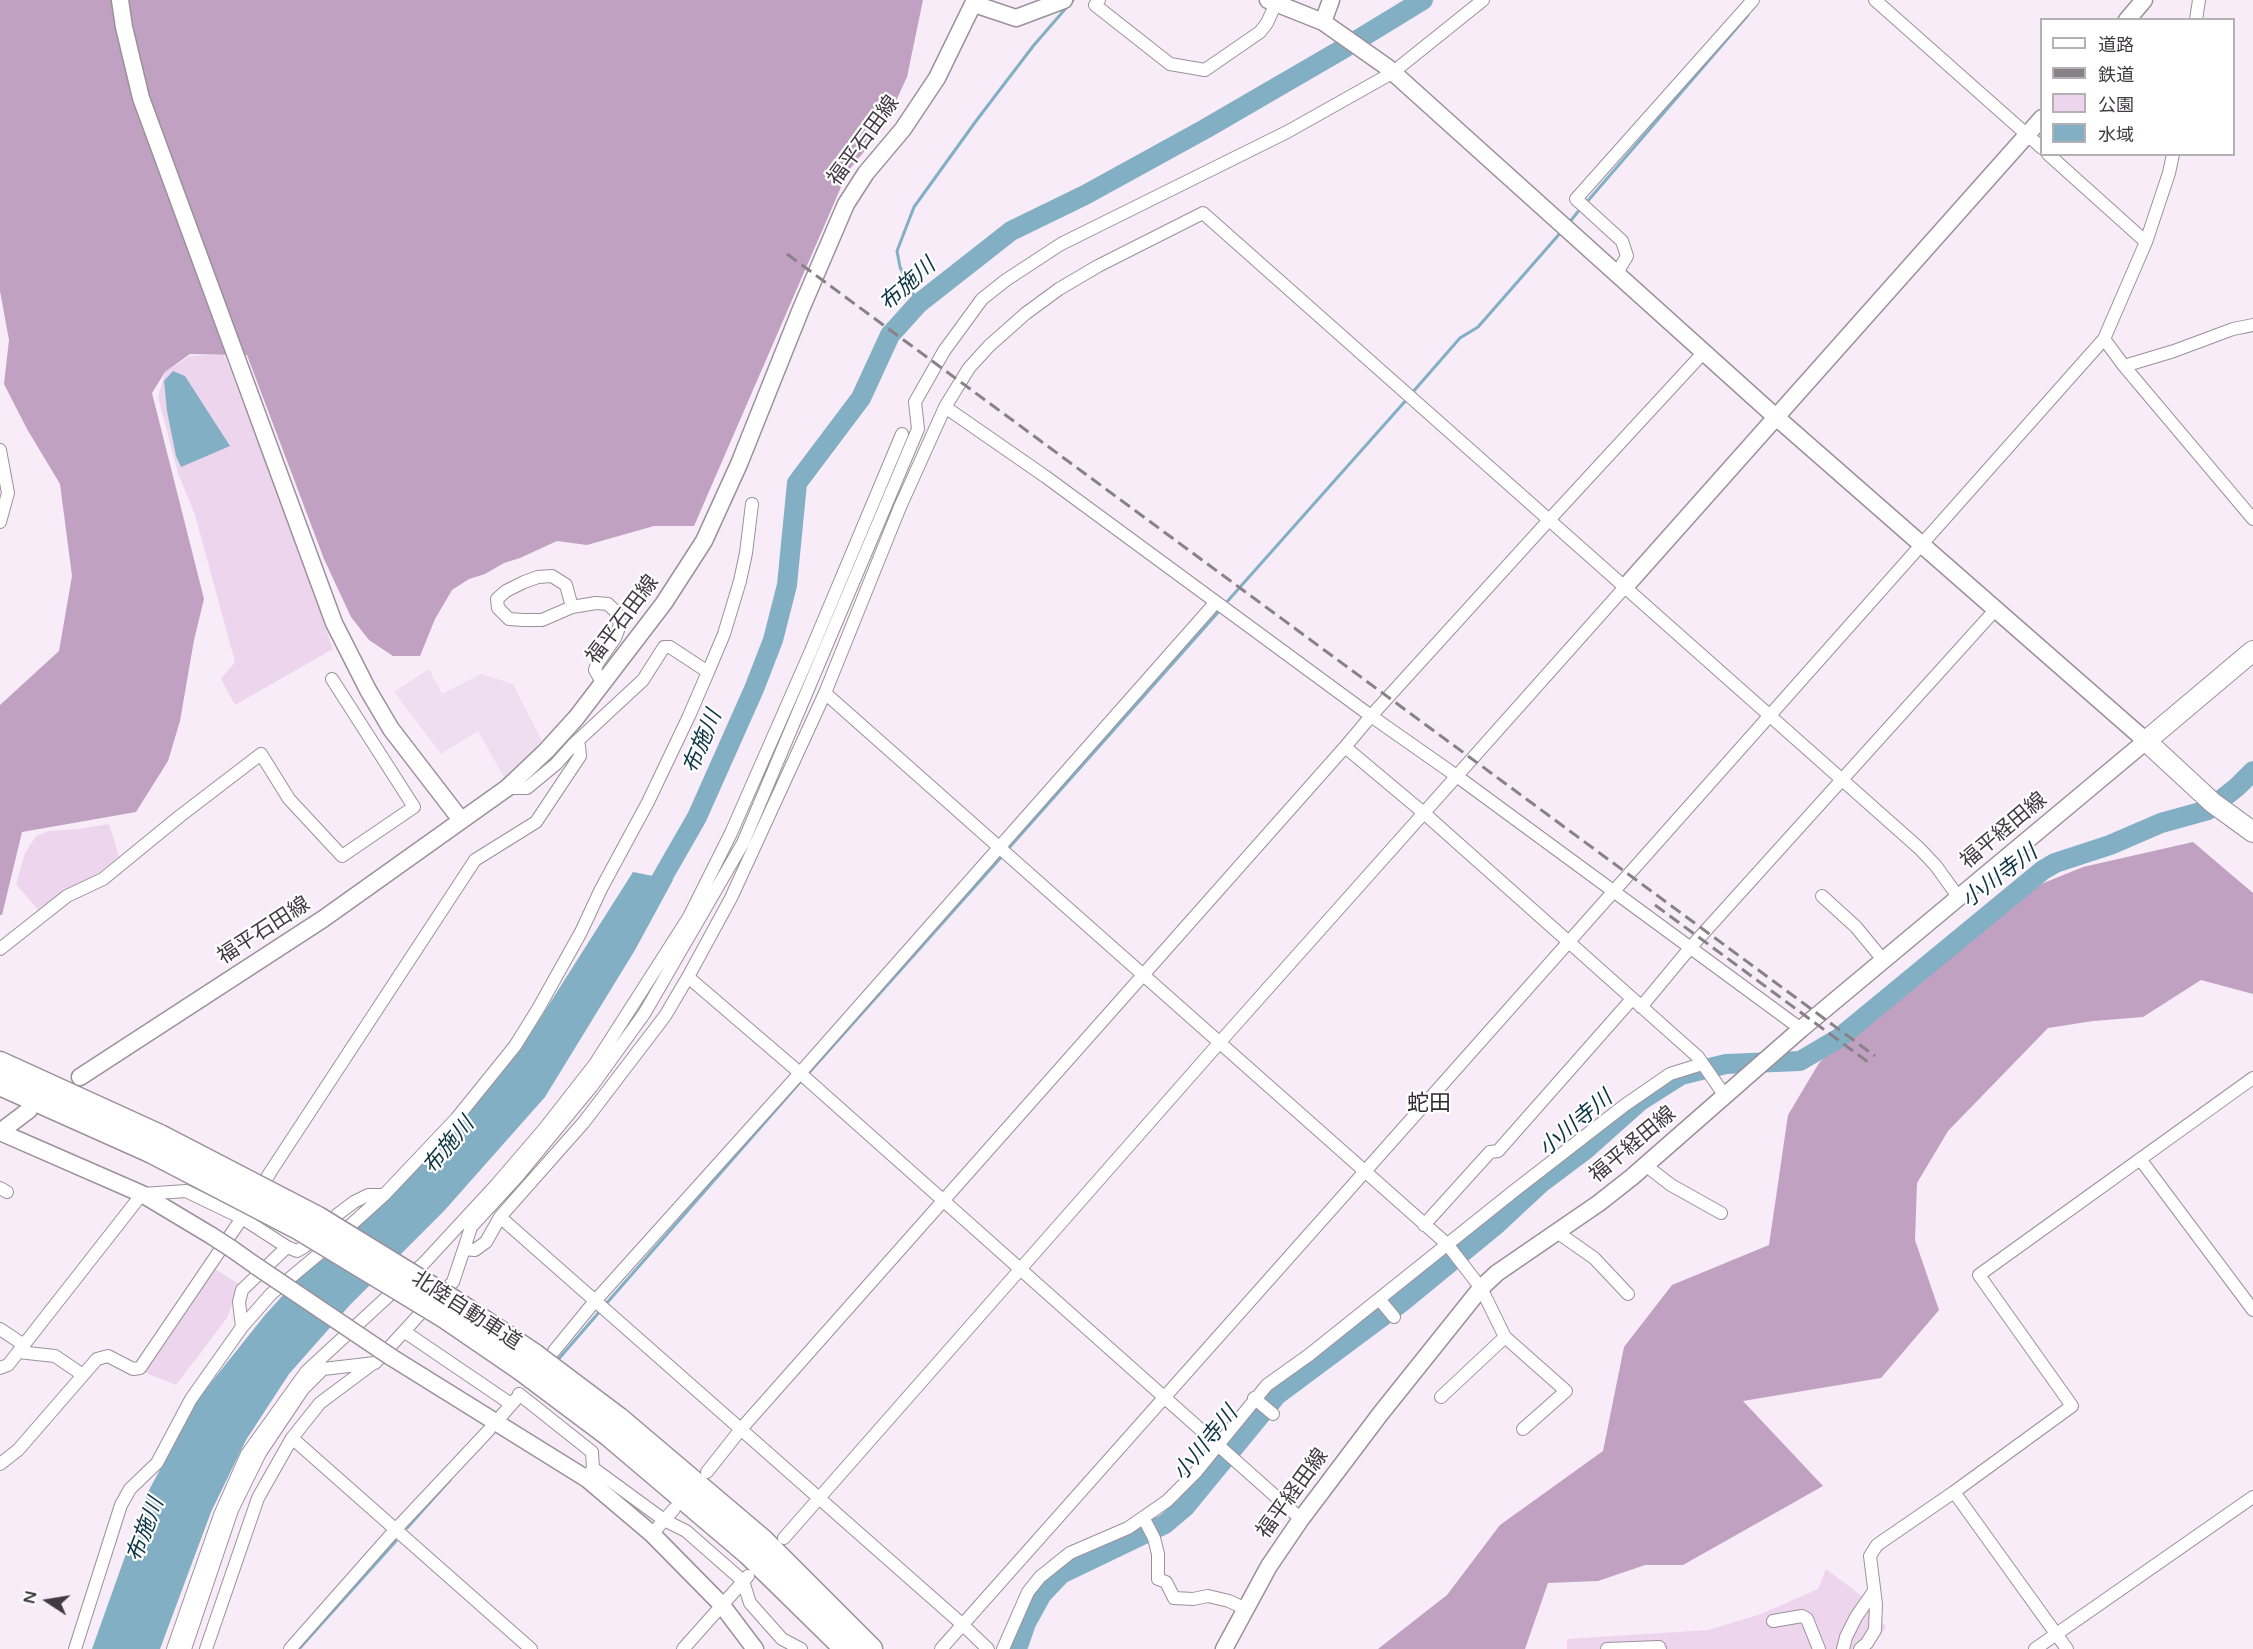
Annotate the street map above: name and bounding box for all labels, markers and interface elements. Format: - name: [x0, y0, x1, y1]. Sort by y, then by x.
- legend: [2040, 18, 2235, 156]
- text: 道路: [2098, 34, 2134, 56]
- text: 鉄道: [2098, 64, 2134, 86]
- street label: 福平石田線: [823, 91, 905, 191]
- text: 公園: [2098, 94, 2134, 116]
- text: 水域: [2098, 124, 2134, 146]
- water label: 布施川: [875, 253, 941, 317]
- street label: 福平石田線: [581, 570, 665, 670]
- water label: 布施川: [678, 706, 728, 778]
- street label: 福平経田線: [1956, 788, 2052, 874]
- water label: 小川寺川: [1957, 840, 2043, 914]
- street label: 福平石田線: [213, 892, 315, 970]
- water label: 小川寺川: [1534, 1086, 1618, 1162]
- district label: 蛇田: [1407, 1091, 1451, 1117]
- street label: 福平経田線: [1585, 1102, 1681, 1188]
- water label: 布施川: [418, 1112, 480, 1180]
- street label: 北陸自動車道: [406, 1266, 526, 1356]
- water label: 小川寺川: [1168, 1401, 1244, 1487]
- street label: 福平経田線: [1252, 1444, 1334, 1544]
- water label: 布施川: [122, 1494, 170, 1566]
- north arrow: [18, 1571, 78, 1631]
- text: N: [19, 1589, 42, 1606]

